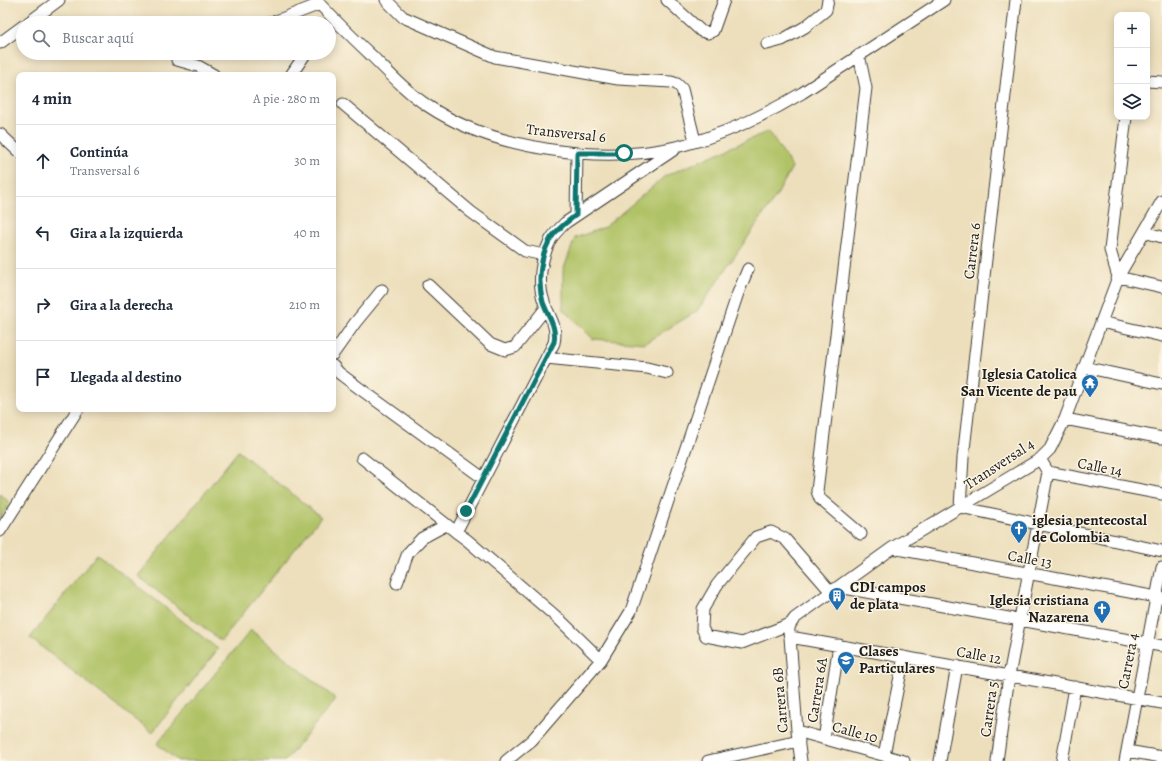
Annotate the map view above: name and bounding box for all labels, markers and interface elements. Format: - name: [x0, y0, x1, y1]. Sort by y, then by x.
- map controls: [1114, 12, 1150, 120]
- button: +: [1114, 12, 1150, 48]
- search box: [16, 16, 336, 60]
- icon: search: [30, 27, 52, 49]
- text: Buscar aquí: [62, 28, 134, 48]
- button: −: [1114, 48, 1150, 84]
- button: layers: [1114, 84, 1150, 120]
- text: 4 min: [32, 87, 72, 110]
- text: A pie · 280 m: [253, 90, 320, 107]
- street label: Transversal 6: [525, 119, 607, 147]
- text: Continúa: [70, 142, 128, 162]
- route start: [615, 144, 633, 162]
- icon: ahead: [32, 150, 54, 172]
- text: 30 m: [294, 152, 320, 169]
- text: Transversal 6: [70, 162, 139, 179]
- street label: Carrera 6: [959, 221, 985, 280]
- icon: left: [32, 222, 54, 244]
- text: Gira a la izquierda: [70, 223, 183, 243]
- text: 40 m: [294, 224, 320, 241]
- icon: right: [32, 294, 54, 316]
- text: Gira a la derecha: [70, 295, 173, 315]
- text: 210 m: [289, 296, 320, 313]
- place label: Iglesia Catolica San Vicente de pau: [961, 364, 1078, 401]
- icon: arrive: [32, 366, 54, 388]
- text: Llegada al destino: [70, 367, 182, 387]
- temple icon: Iglesia Catolica San Vicente de pau: [1080, 373, 1100, 398]
- street label: Transversal 4: [960, 434, 1038, 494]
- street label: Calle 14: [1076, 453, 1124, 481]
- route end: [457, 502, 475, 520]
- place label: iglesia pentecostal de Colombia: [1032, 510, 1147, 547]
- church icon: iglesia pentecostal de Colombia: [1009, 519, 1029, 544]
- street label: Calle 13: [1006, 545, 1054, 573]
- place label: CDI campos de plata: [850, 577, 926, 614]
- building icon: CDI campos de plata: [827, 586, 847, 611]
- place label: Iglesia cristiana Nazarena: [989, 590, 1090, 627]
- church icon: Iglesia cristiana Nazarena: [1092, 599, 1112, 624]
- street label: Carrera 4: [1113, 631, 1143, 691]
- place label: Clases Particulares: [859, 641, 935, 678]
- street label: Calle 12: [955, 641, 1003, 669]
- school or university icon: Clases Particulares: [836, 650, 856, 675]
- street label: Carrera 6A: [802, 656, 832, 724]
- street label: Carrera 6B: [767, 666, 793, 734]
- street label: Carrera 5: [975, 680, 1003, 738]
- street label: Calle 10: [830, 716, 880, 748]

